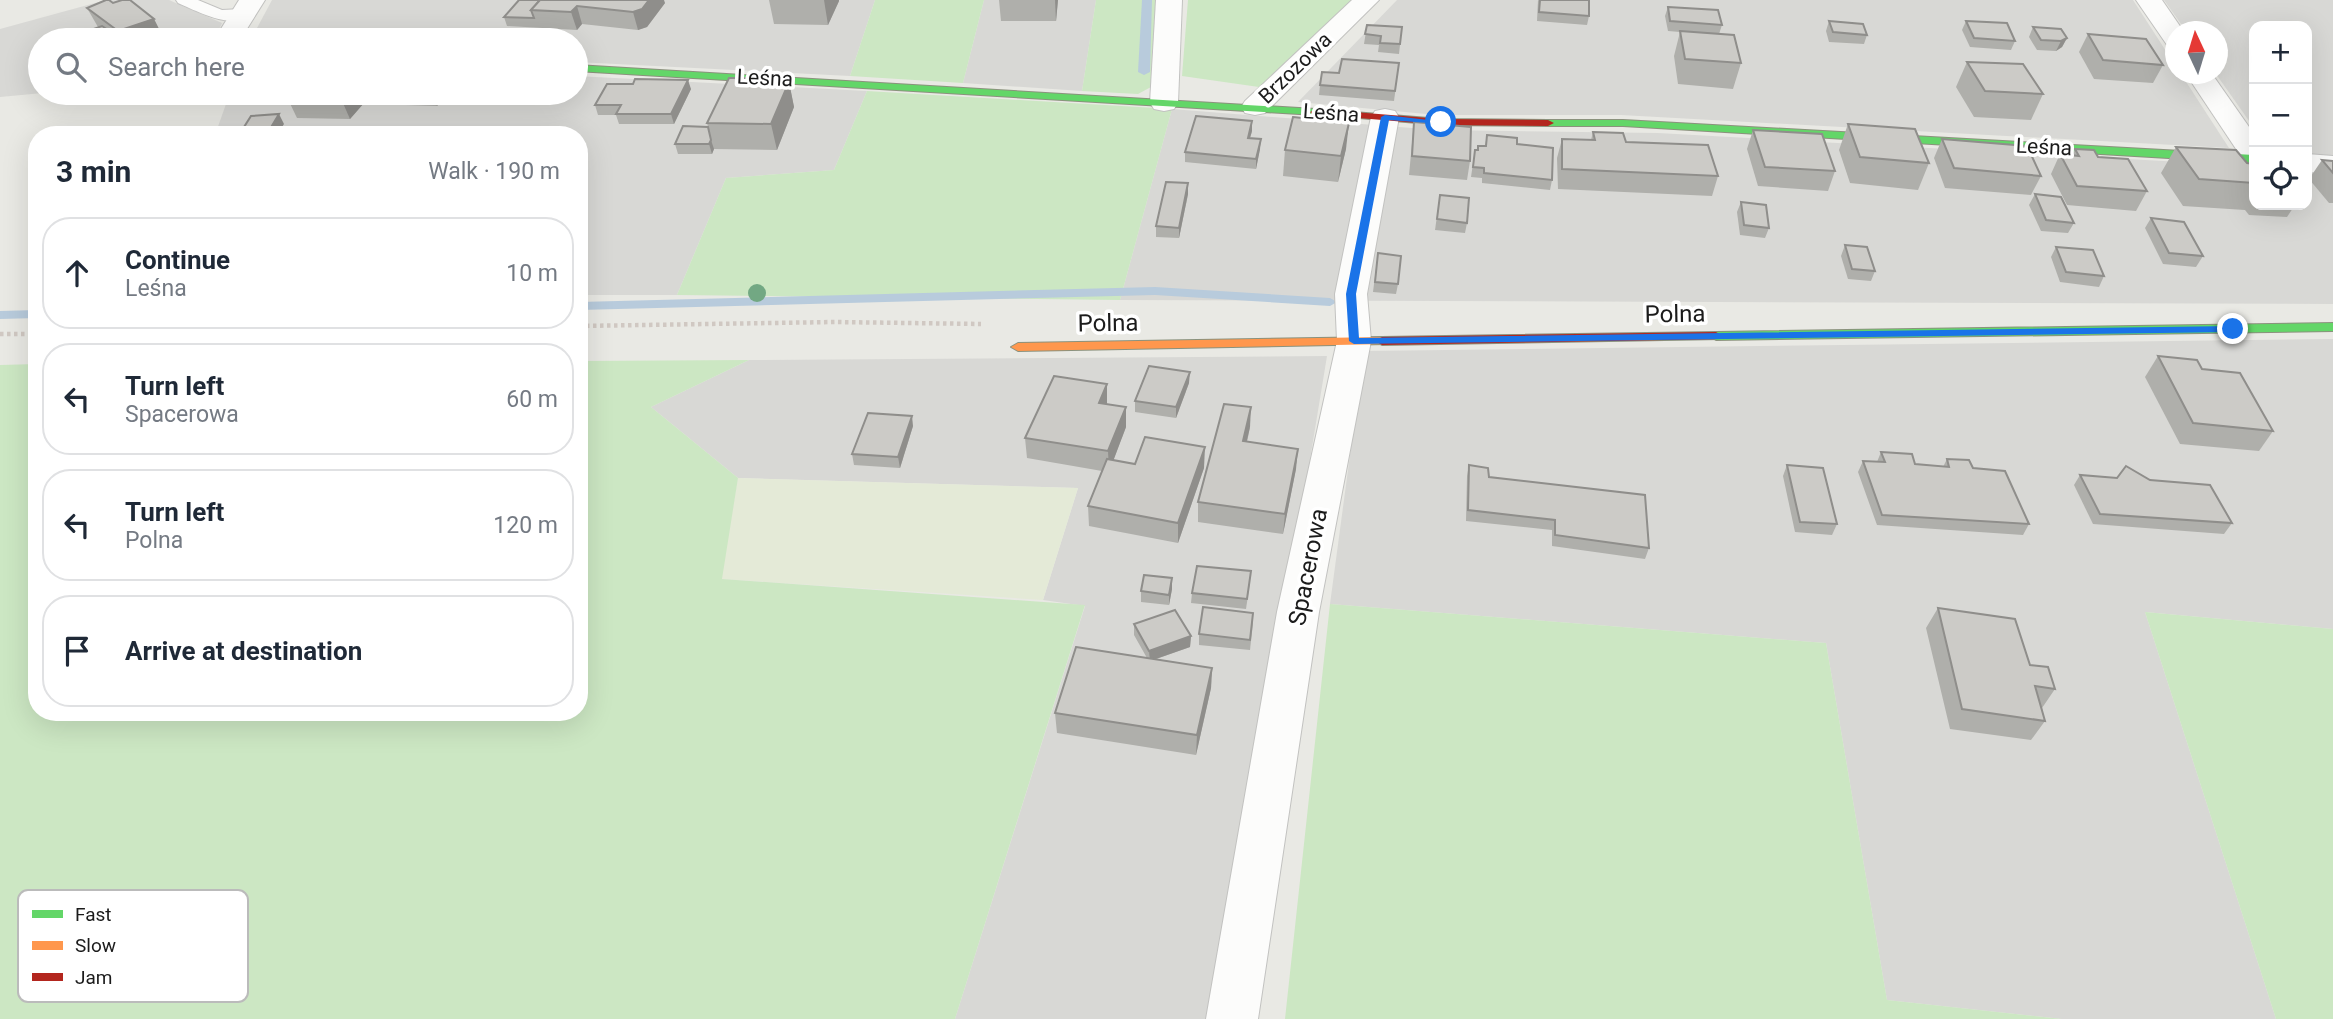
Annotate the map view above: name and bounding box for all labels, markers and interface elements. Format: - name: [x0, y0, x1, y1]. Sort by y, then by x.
- north arrow: [2165, 21, 2228, 84]
- map controls: [2249, 21, 2312, 210]
- button: +: [2249, 21, 2312, 84]
- search box: [28, 28, 588, 105]
- street label: Brzozowa: [1254, 28, 1336, 108]
- icon: search: [52, 48, 90, 86]
- text: Search here: [108, 52, 245, 82]
- street label: Leśna: [736, 65, 794, 91]
- button: −: [2249, 84, 2312, 147]
- street label: Leśna: [1302, 99, 1360, 127]
- route start: [1425, 106, 1456, 137]
- street label: Leśna: [2015, 134, 2073, 160]
- button: locate: [2249, 147, 2312, 210]
- text: 3 min: [56, 154, 131, 189]
- text: Walk · 190 m: [428, 158, 560, 185]
- text: Continue: [125, 245, 230, 275]
- icon: ahead: [58, 254, 96, 292]
- text: 10 m: [506, 260, 558, 287]
- text: Leśna: [125, 275, 187, 302]
- street label: Polna: [1644, 299, 1706, 329]
- street label: Polna: [1077, 308, 1139, 338]
- route end: [2217, 313, 2248, 344]
- text: Turn left: [125, 371, 224, 401]
- icon: left: [58, 380, 96, 418]
- text: 60 m: [506, 386, 558, 413]
- text: Spacerowa: [125, 401, 239, 428]
- text: Turn left: [125, 497, 224, 527]
- icon: left: [58, 506, 96, 544]
- street label: Spacerowa: [1283, 506, 1333, 628]
- text: 120 m: [493, 512, 558, 539]
- text: Polna: [125, 527, 183, 554]
- icon: arrive: [58, 632, 96, 670]
- text: Arrive at destination: [125, 636, 362, 666]
- legend: [18, 890, 248, 1002]
- text: Fast: [75, 903, 112, 926]
- text: Slow: [75, 934, 116, 957]
- text: Jam: [75, 966, 112, 989]

